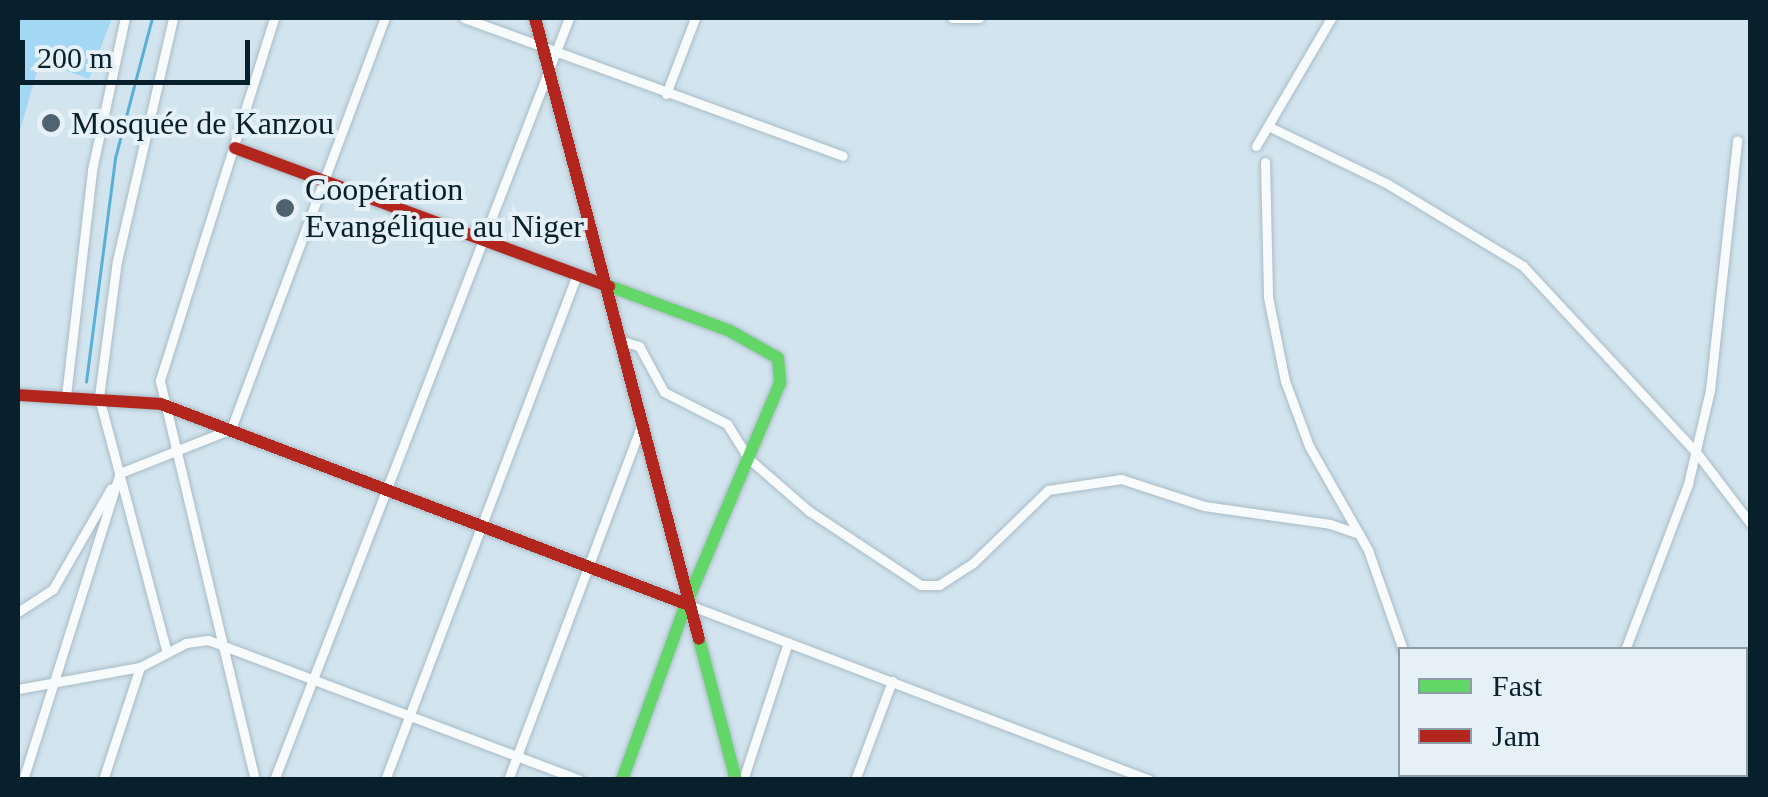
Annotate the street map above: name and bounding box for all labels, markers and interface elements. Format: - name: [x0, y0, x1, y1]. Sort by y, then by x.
- scale bar: [25, 20, 255, 82]
- text: 200 m: [37, 41, 113, 74]
- place label: Mosquée de Kanzou: [71, 104, 362, 142]
- marker: Mosquée de Kanzou: [40, 112, 62, 134]
- place label: Coopération Evangélique au Niger: [305, 171, 605, 246]
- marker: Coopération Evangélique au Niger: [274, 197, 296, 219]
- legend: [1398, 647, 1748, 777]
- text: Fast: [1492, 669, 1542, 702]
- text: Jam: [1492, 719, 1540, 752]

